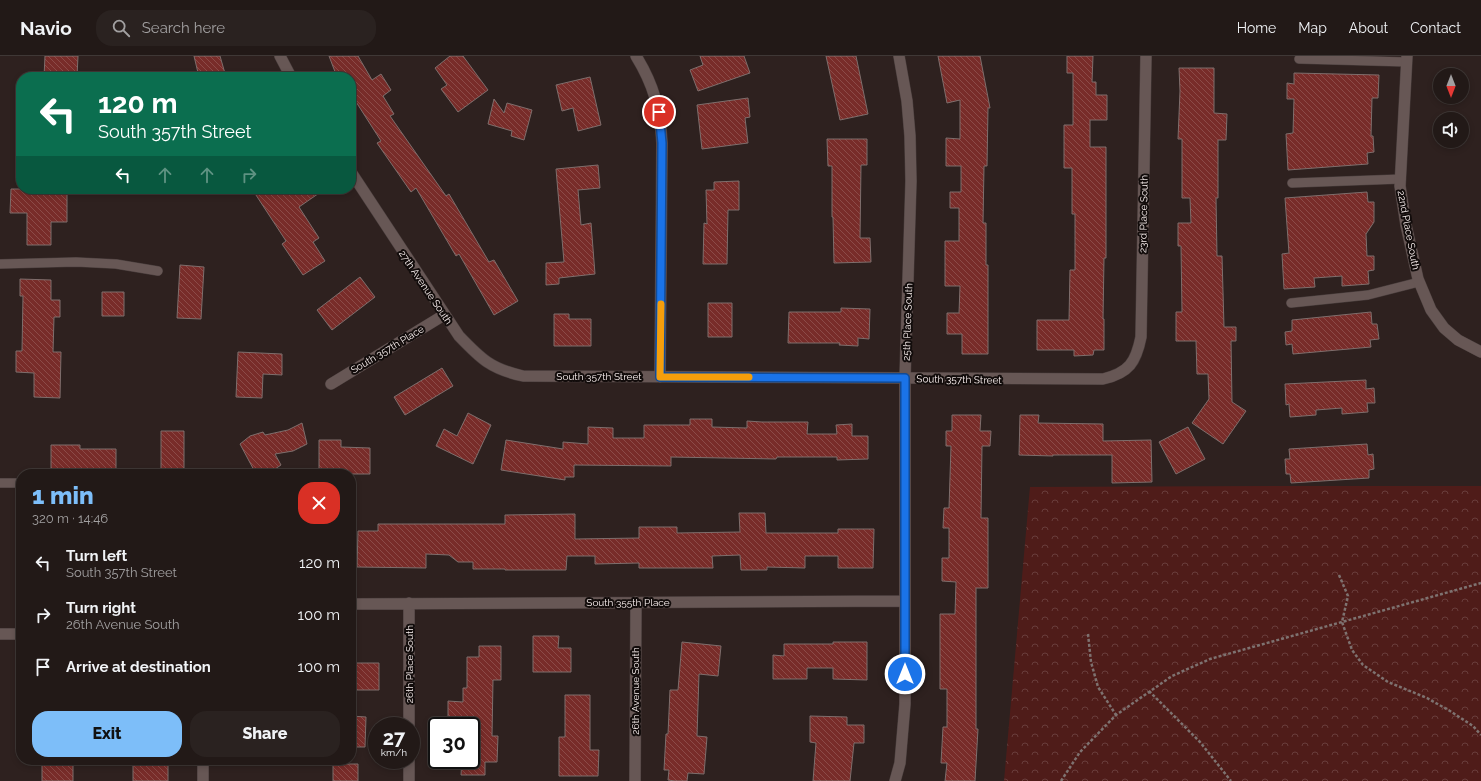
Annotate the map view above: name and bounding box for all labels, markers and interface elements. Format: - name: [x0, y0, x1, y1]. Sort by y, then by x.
- search box: [96, 10, 376, 46]
- text: Navio: [20, 17, 72, 39]
- icon: search: [110, 17, 132, 39]
- text: Search here: [142, 19, 225, 37]
- text: Home: [1237, 20, 1276, 36]
- text: Map: [1298, 20, 1327, 36]
- text: About: [1349, 20, 1388, 36]
- text: Contact: [1410, 20, 1461, 36]
- north arrow: [1433, 68, 1469, 104]
- map controls: [1433, 68, 1469, 148]
- text: 120 m: [98, 87, 178, 120]
- icon: left: [32, 88, 84, 140]
- pin: [642, 95, 676, 129]
- icon: arrive: [648, 101, 670, 123]
- button: sound: [1433, 112, 1469, 148]
- text: South 357th Street: [98, 121, 251, 142]
- icon: left: [112, 164, 134, 186]
- icon: ahead: [154, 164, 176, 186]
- icon: ahead: [196, 164, 218, 186]
- icon: right: [238, 164, 260, 186]
- street label: 23rd Place South: [1137, 175, 1150, 253]
- street label: 22nd Place South: [1395, 190, 1422, 271]
- street label: 27th Avenue South: [397, 248, 454, 326]
- street label: 25th Place South: [901, 283, 914, 361]
- street label: South 357th Place: [349, 323, 426, 376]
- street label: South 357th Street: [556, 371, 642, 382]
- street label: South 357th Street: [916, 373, 1002, 386]
- text: 1 min: [32, 481, 94, 510]
- button: close: [298, 482, 340, 524]
- text: 320 m · 14:46: [32, 511, 108, 526]
- text: Turn left: [66, 547, 127, 565]
- icon: left: [32, 552, 54, 574]
- text: 120 m: [299, 554, 340, 572]
- text: South 357th Street: [66, 565, 177, 580]
- street label: South 355th Place: [586, 597, 670, 608]
- text: Turn right: [66, 599, 136, 617]
- icon: right: [32, 604, 54, 626]
- text: 100 m: [298, 606, 340, 624]
- text: 26th Avenue South: [66, 617, 180, 632]
- street label: 26th Place South: [404, 625, 415, 703]
- street label: 26th Avenue South: [630, 647, 641, 735]
- position arrow: [884, 653, 926, 695]
- icon: arrive: [32, 656, 54, 678]
- text: Arrive at destination: [66, 658, 211, 676]
- text: 100 m: [298, 658, 340, 676]
- button: Exit: [32, 711, 182, 757]
- button: Share: [190, 711, 340, 757]
- speed limit sign: 30: [428, 717, 480, 769]
- text: 27: [383, 726, 405, 750]
- text: km/h: [381, 747, 407, 758]

